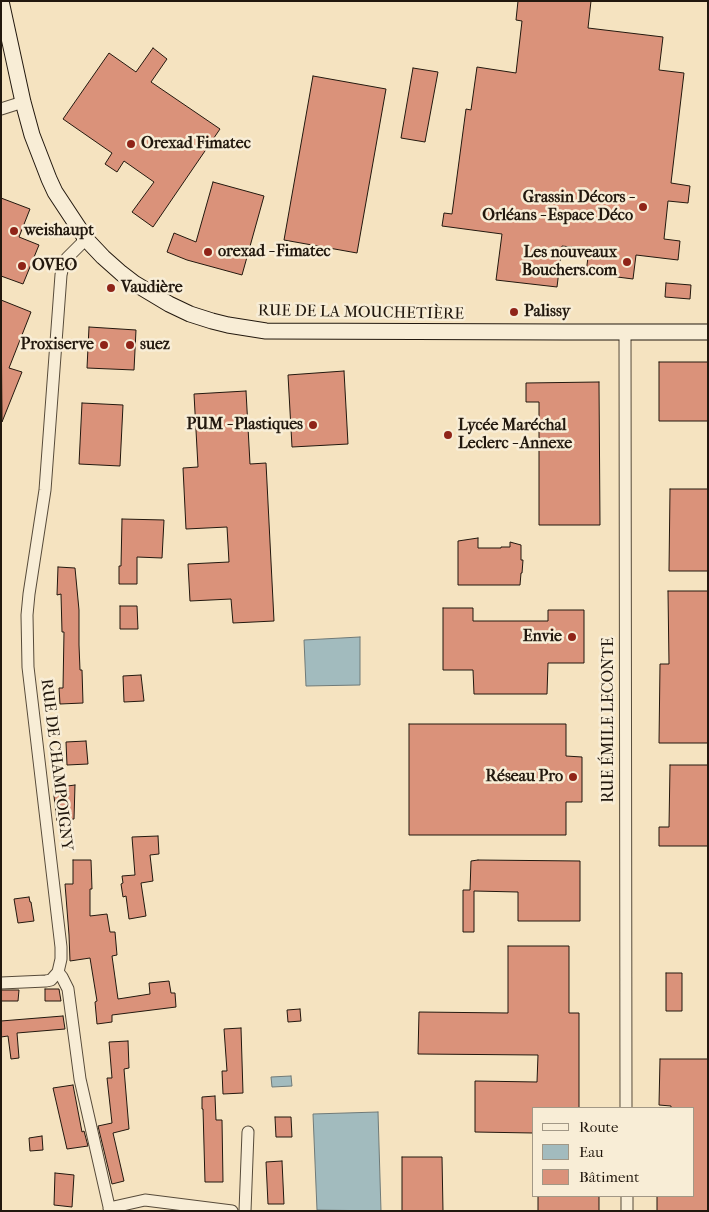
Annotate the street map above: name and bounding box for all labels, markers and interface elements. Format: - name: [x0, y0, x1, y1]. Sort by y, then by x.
- place label: Orexad Fimatec: [141, 134, 251, 154]
- marker: Orexad Fimatec: [125, 138, 137, 150]
- place label: Grassin Décors - Orléans - Espace Déco: [482, 188, 633, 226]
- marker: Grassin Décors - Orléans - Espace Déco: [637, 201, 649, 213]
- place label: weishaupt: [24, 221, 94, 241]
- marker: weishaupt: [8, 225, 20, 237]
- place label: orexad - Fimatec: [218, 242, 331, 262]
- place label: Les nouveaux Bouchers.com: [522, 243, 617, 281]
- marker: orexad - Fimatec: [202, 246, 214, 258]
- place label: OVEO: [32, 256, 77, 276]
- marker: Les nouveaux Bouchers.com: [621, 256, 633, 268]
- marker: OVEO: [16, 260, 28, 272]
- place label: Vaudière: [121, 278, 183, 298]
- marker: Vaudière: [105, 282, 117, 294]
- street label: RUE DE LA MOUCHETIÈRE: [258, 302, 464, 324]
- place label: Palissy: [524, 302, 570, 322]
- marker: Palissy: [508, 306, 520, 318]
- place label: Proxiserve: [21, 335, 94, 355]
- place label: suez: [140, 335, 170, 355]
- marker: Proxiserve: [98, 339, 110, 351]
- marker: suez: [124, 339, 136, 351]
- place label: PUM - Plastiques: [186, 415, 303, 435]
- place label: Lycée Maréchal Leclerc - Annexe: [458, 416, 572, 454]
- marker: PUM - Plastiques: [307, 419, 319, 431]
- marker: Lycée Maréchal Leclerc - Annexe: [442, 429, 454, 441]
- place label: Envie: [523, 627, 562, 647]
- marker: Envie: [566, 631, 578, 643]
- street label: RUE ÉMILE LECONTE: [599, 637, 619, 803]
- street label: RUE DE CHAMPOIGNY: [36, 678, 76, 852]
- place label: Réseau Pro: [486, 767, 563, 787]
- marker: Réseau Pro: [567, 771, 579, 783]
- legend: [532, 1107, 694, 1197]
- text: Route: [579, 1118, 618, 1136]
- text: Eau: [579, 1143, 604, 1161]
- text: Bâtiment: [579, 1168, 639, 1186]

